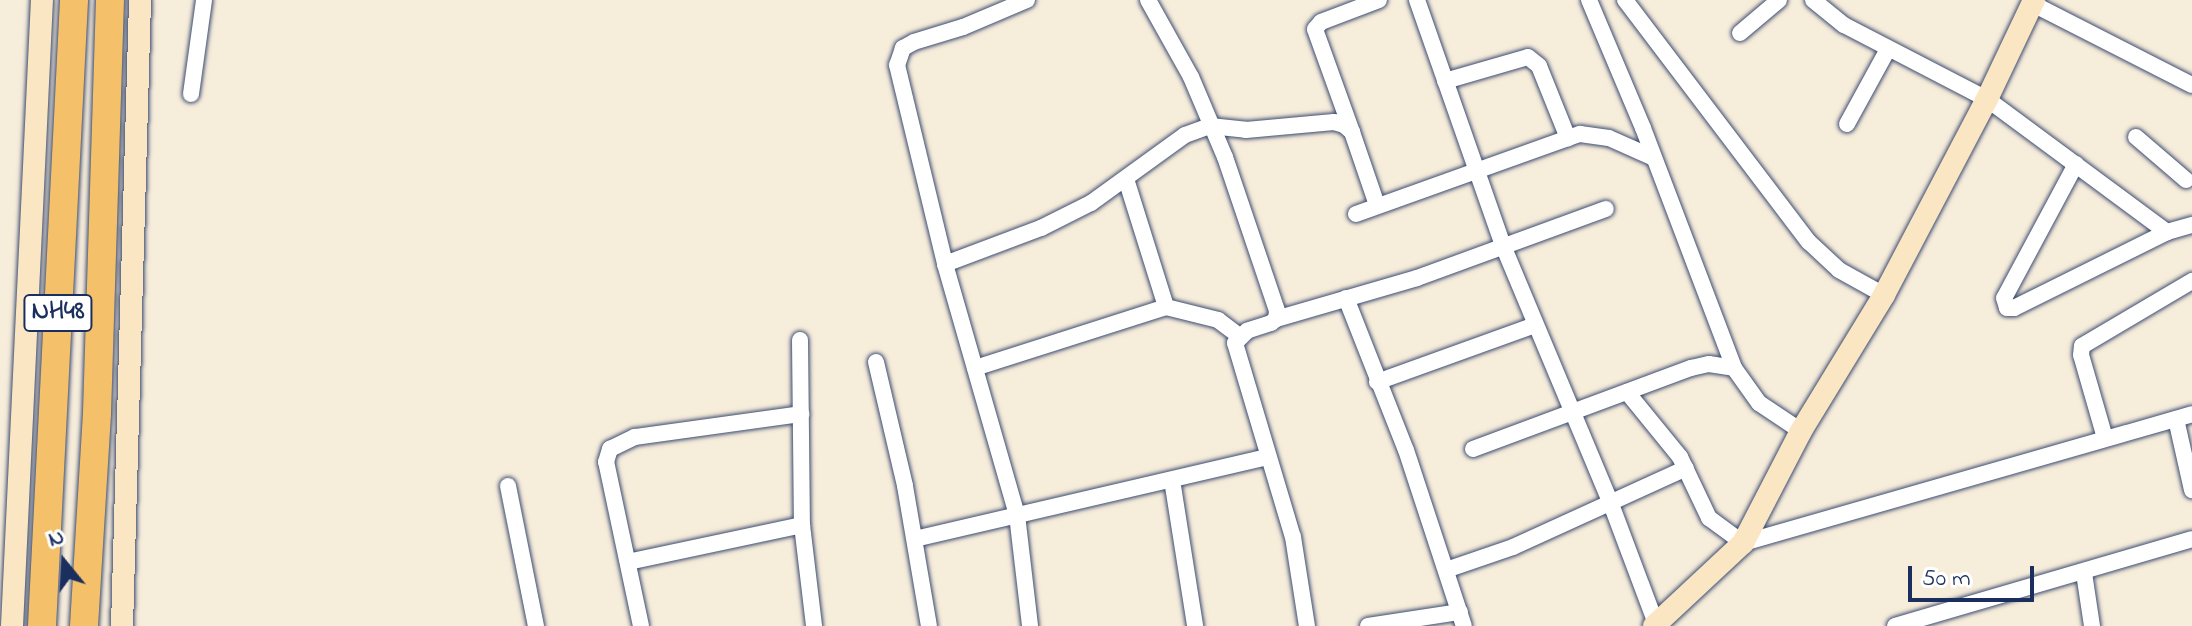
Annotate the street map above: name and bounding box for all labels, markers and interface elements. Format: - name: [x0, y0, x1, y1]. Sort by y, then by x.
- road number: NH48: [22, 291, 94, 335]
- north arrow: [24, 522, 104, 602]
- text: N: [45, 522, 69, 557]
- scale bar: [1912, 550, 2038, 600]
- text: 50 m: [1922, 562, 1971, 597]

